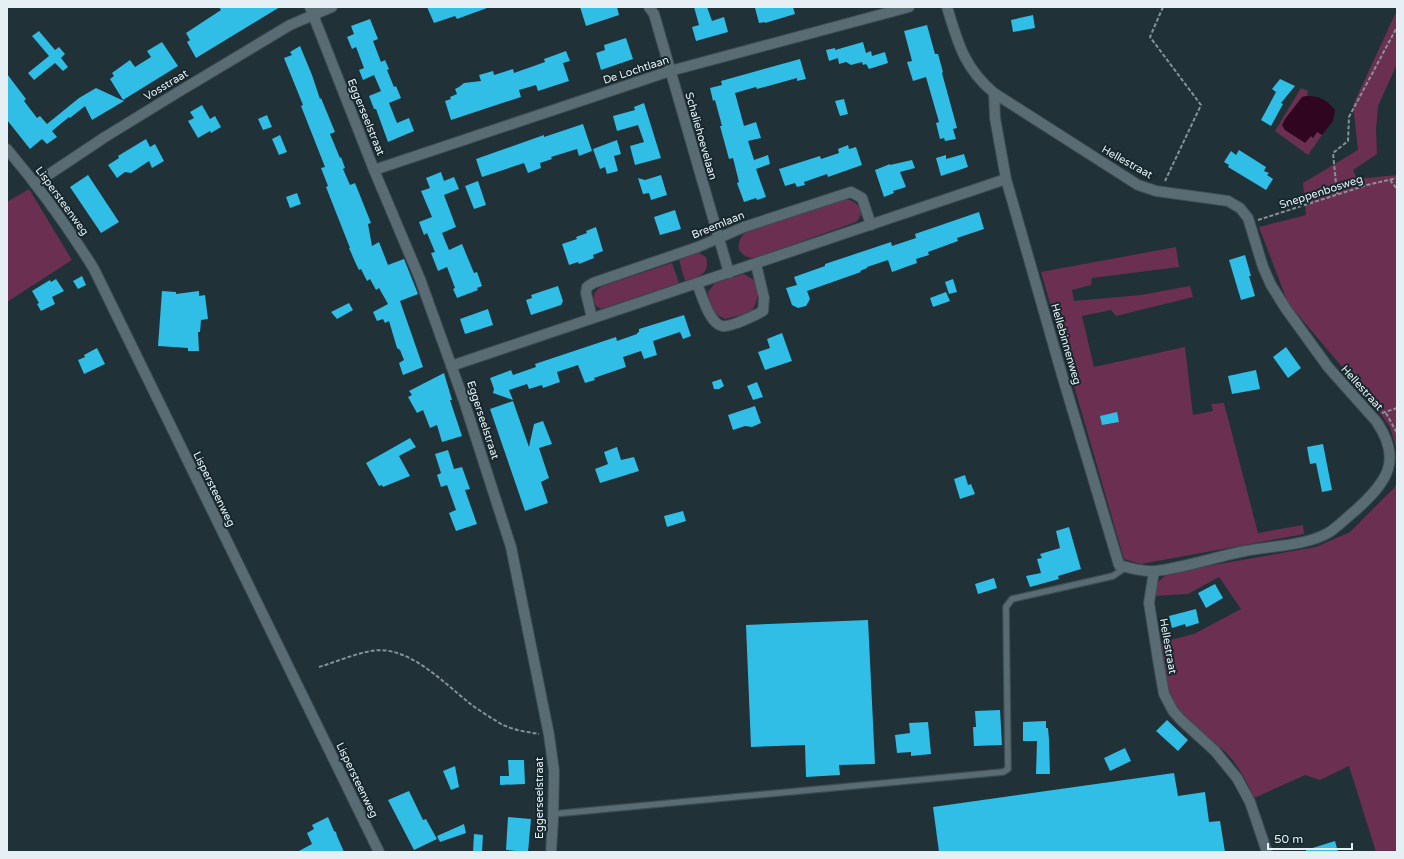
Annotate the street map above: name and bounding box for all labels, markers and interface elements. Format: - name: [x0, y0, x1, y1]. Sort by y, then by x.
- street label: De Lochtlaan: [601, 53, 671, 87]
- street label: Vosstraat: [142, 67, 190, 103]
- street label: Eggerseelstraat: [345, 77, 387, 157]
- street label: Schaliehoevelaan: [682, 91, 720, 181]
- street label: Hellestraat: [1099, 143, 1155, 181]
- street label: Lispersteenweg: [33, 164, 91, 238]
- street label: Sneppenbosweg: [1278, 172, 1364, 212]
- street label: Breemlaan: [690, 208, 746, 242]
- street label: Hellebinnenweg: [1048, 302, 1084, 386]
- street label: Hellestraat: [1338, 363, 1386, 413]
- street label: Eggerseelstraat: [464, 379, 502, 461]
- street label: Lispersteenweg: [190, 449, 238, 529]
- street label: Hellestraat: [1157, 617, 1179, 675]
- street label: Lispersteenweg: [333, 740, 381, 820]
- street label: Eggerseelstraat: [533, 757, 546, 839]
- scale bar: [1268, 825, 1352, 851]
- text: 50 m: [1274, 832, 1303, 846]

